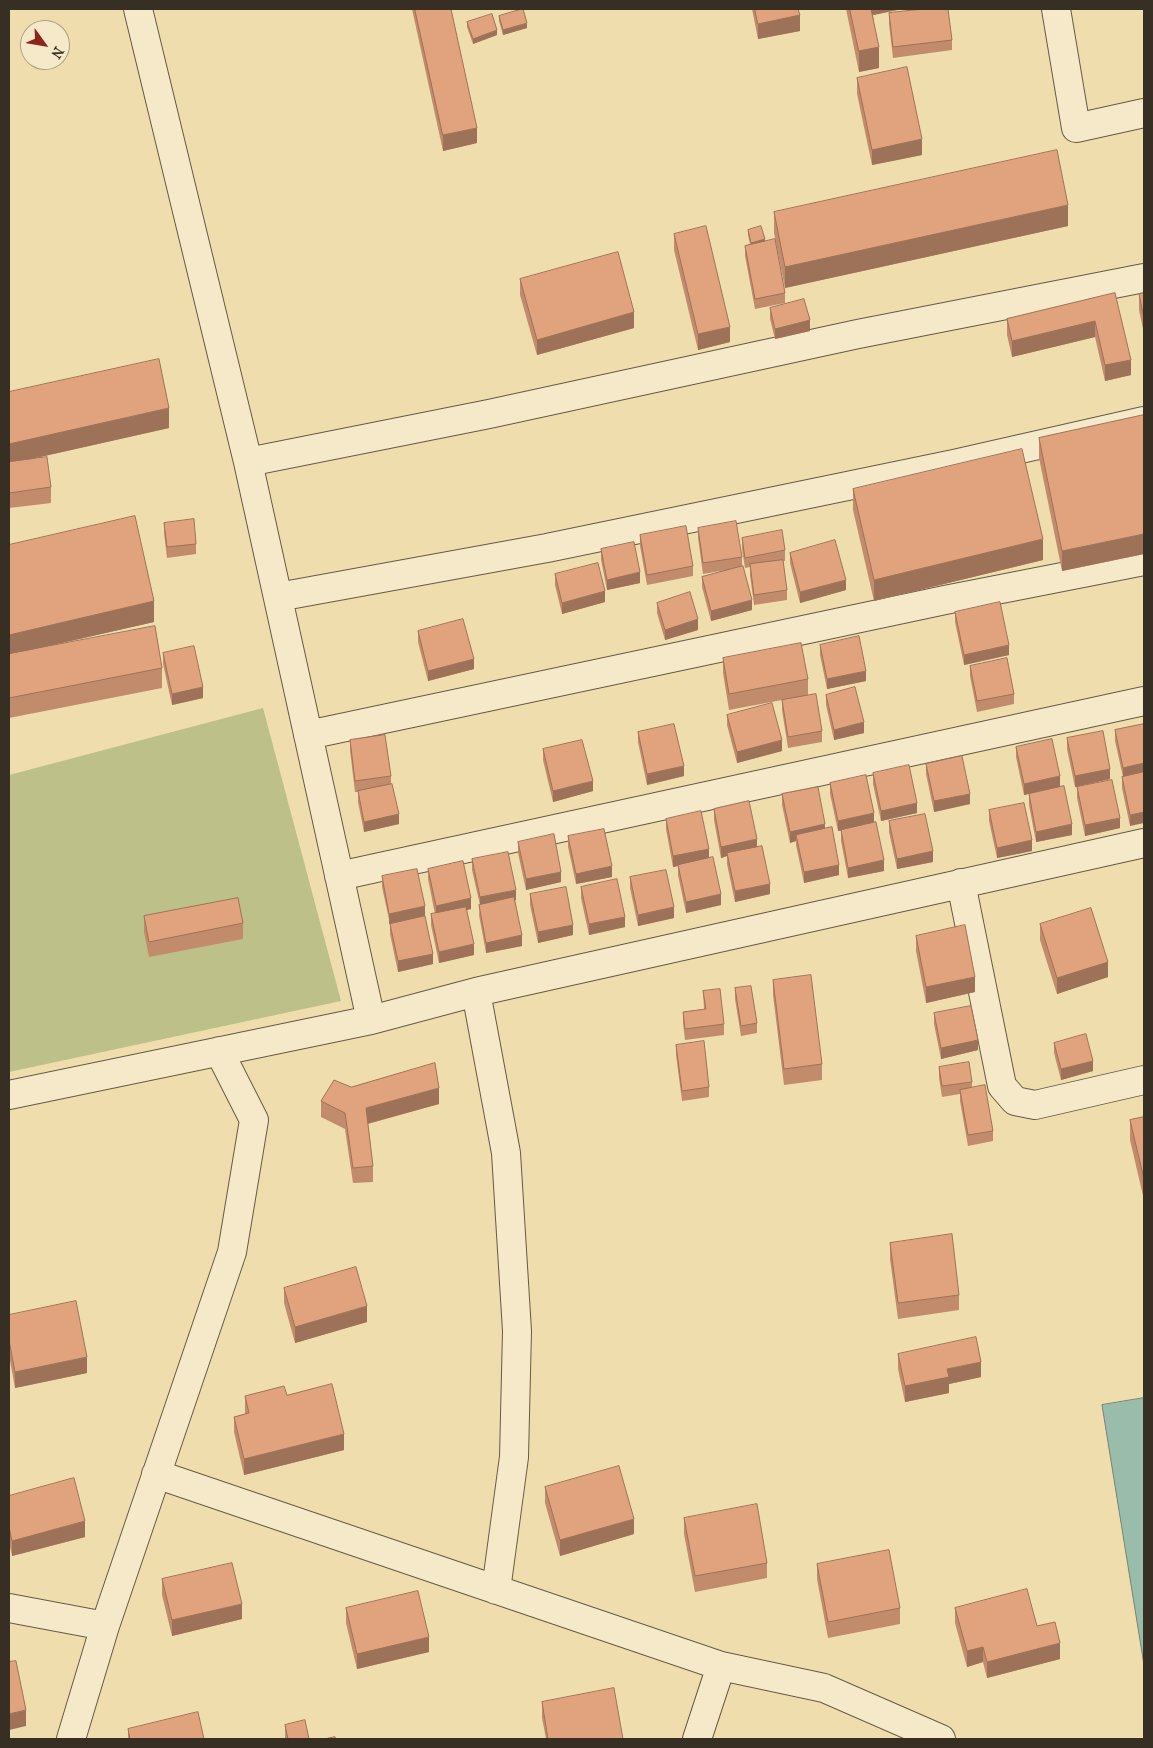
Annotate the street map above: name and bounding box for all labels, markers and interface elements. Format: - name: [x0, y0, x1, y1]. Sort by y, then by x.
- north arrow: [20, 20, 70, 70]
- text: N: [47, 44, 67, 62]

